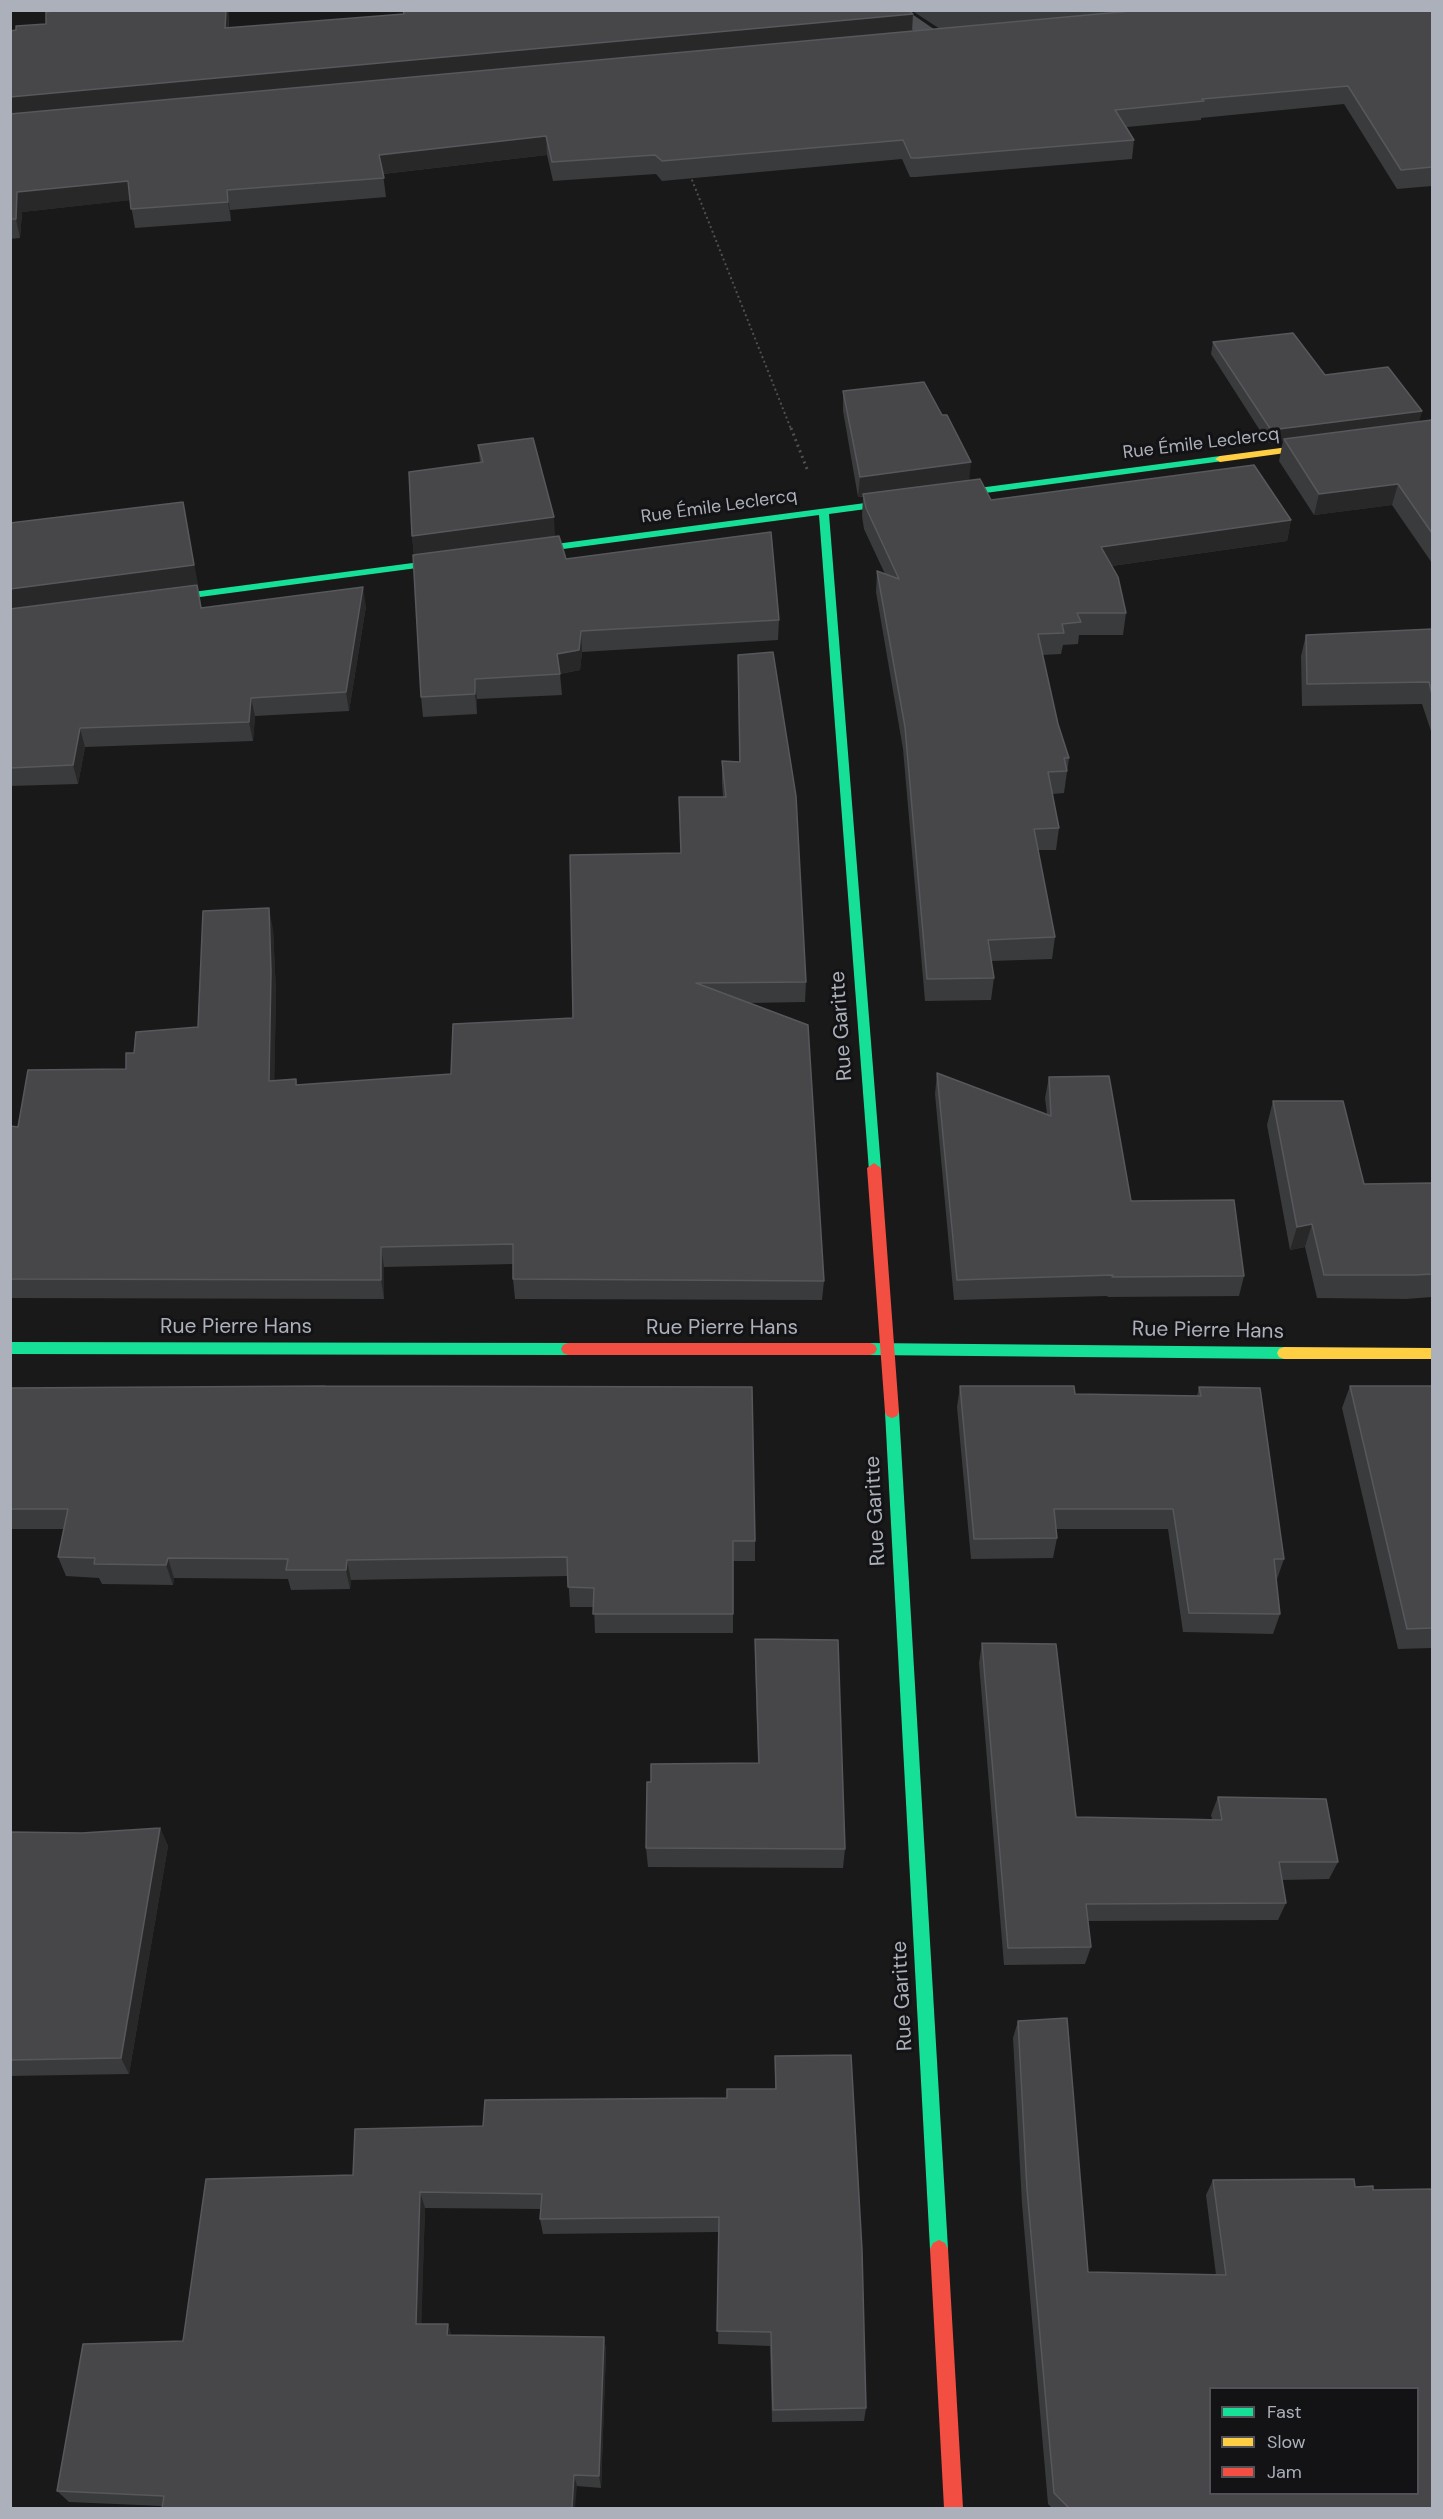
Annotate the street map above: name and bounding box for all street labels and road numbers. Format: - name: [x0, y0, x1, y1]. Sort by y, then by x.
- street label: Rue Émile Leclercq: [1122, 424, 1280, 464]
- street label: Rue Émile Leclercq: [640, 485, 798, 529]
- street label: Rue Garitte: [826, 970, 858, 1082]
- street label: Rue Pierre Hans: [160, 1314, 312, 1340]
- street label: Rue Pierre Hans: [646, 1315, 798, 1341]
- street label: Rue Pierre Hans: [1132, 1317, 1284, 1345]
- street label: Rue Garitte: [861, 1455, 891, 1567]
- street label: Rue Garitte: [888, 1940, 918, 2052]

